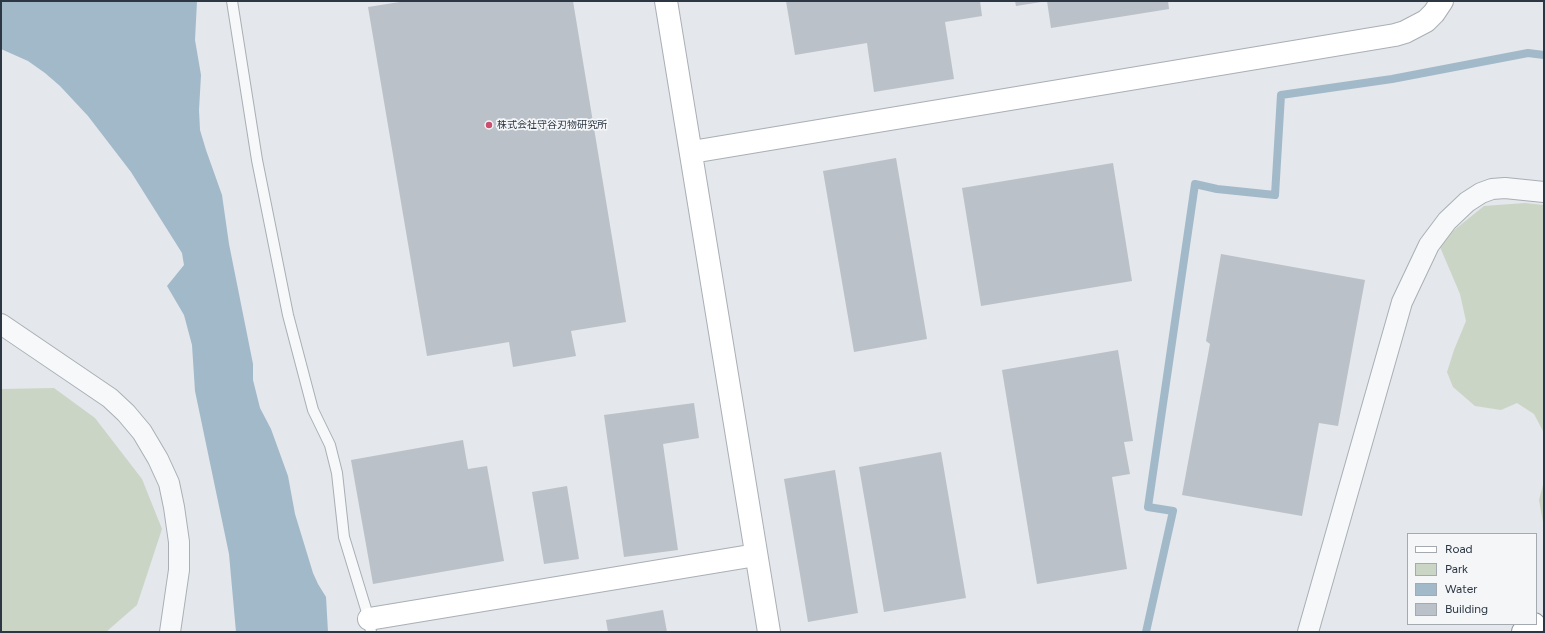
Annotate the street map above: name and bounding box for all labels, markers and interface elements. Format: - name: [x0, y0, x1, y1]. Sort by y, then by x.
- place label: 株式会社守谷刃物研究所: [497, 119, 607, 131]
- marker: 株式会社守谷刃物研究所: [484, 120, 494, 130]
- legend: [1407, 533, 1537, 625]
- text: Road: [1445, 542, 1473, 556]
- text: Park: [1445, 562, 1468, 576]
- text: Water: [1445, 582, 1477, 596]
- text: Building: [1445, 602, 1488, 616]

